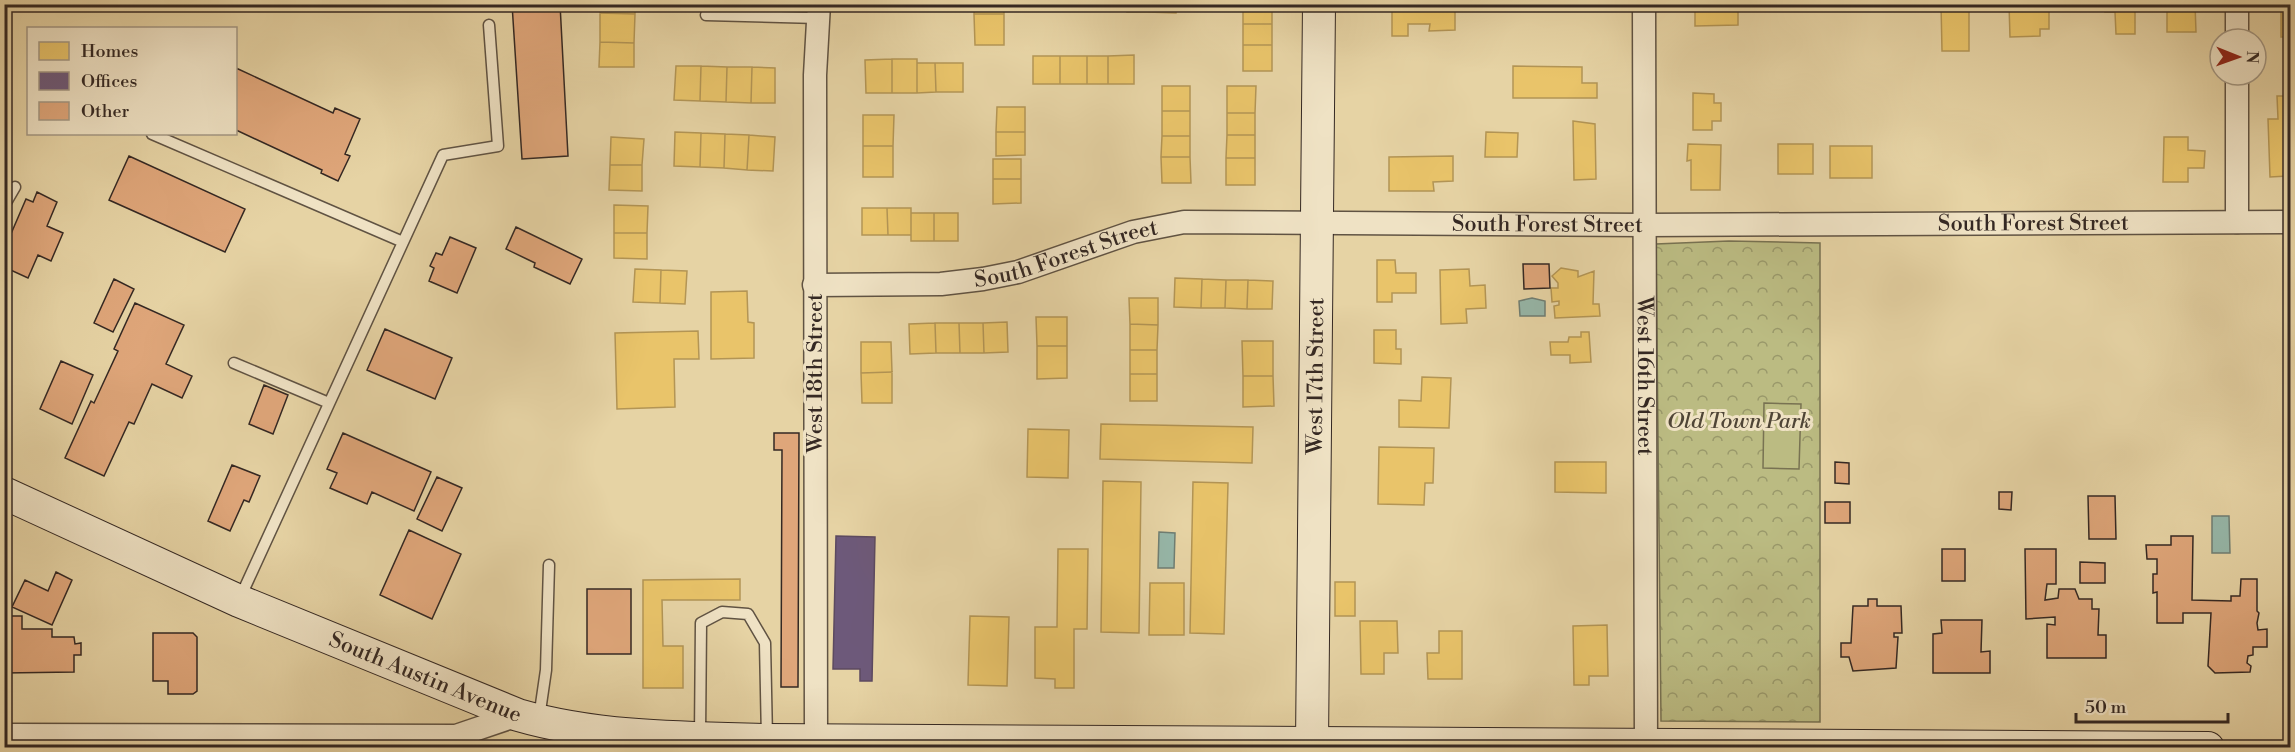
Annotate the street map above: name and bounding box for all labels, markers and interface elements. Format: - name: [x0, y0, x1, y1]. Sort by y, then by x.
- legend: [27, 27, 237, 135]
- north arrow: [2208, 27, 2268, 87]
- text: Homes: [81, 40, 138, 63]
- text: N: [2242, 51, 2262, 64]
- text: Offices: [81, 70, 137, 93]
- text: Other: [81, 100, 129, 123]
- street label: South Forest Street: [1938, 209, 2129, 237]
- street label: South Forest Street: [1452, 210, 1643, 238]
- street label: South Forest Street: [973, 214, 1160, 293]
- street label: West 18th Street: [802, 293, 829, 454]
- street label: West 16th Street: [1631, 295, 1659, 456]
- street label: West 17th Street: [1301, 297, 1330, 456]
- park label: Old Town Park: [1667, 408, 1811, 435]
- street label: South Austin Avenue: [325, 626, 526, 729]
- scale bar: [2076, 686, 2228, 724]
- text: 50 m: [2085, 696, 2127, 719]

